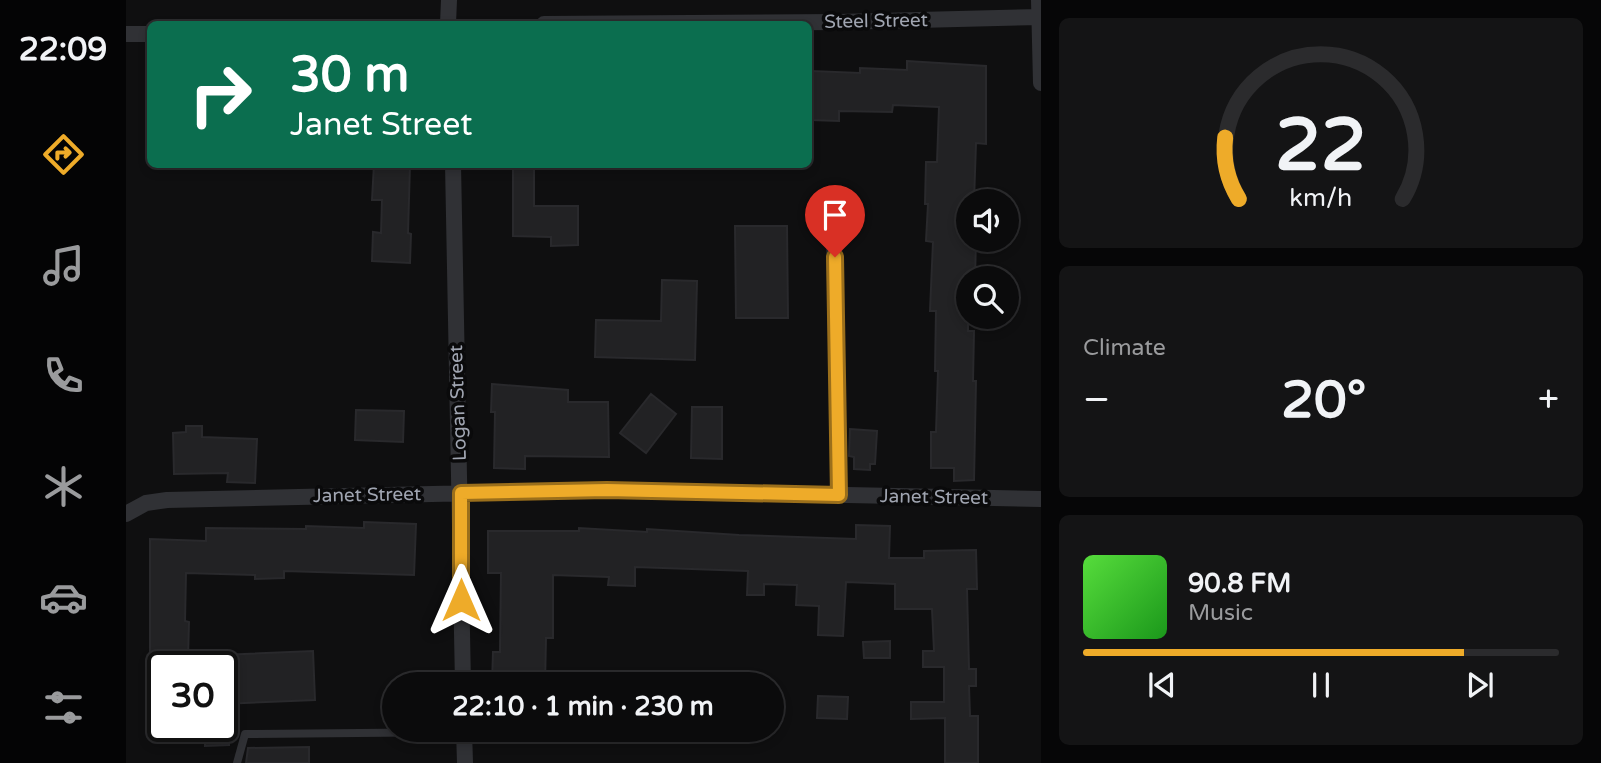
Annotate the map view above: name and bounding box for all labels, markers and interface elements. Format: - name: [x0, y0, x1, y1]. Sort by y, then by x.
- street label: Steel Street: [824, 9, 928, 33]
- text: 22:09: [19, 31, 107, 69]
- text: 30 m: [290, 46, 409, 105]
- icon: right: [175, 49, 266, 140]
- text: 22: [1275, 103, 1367, 191]
- text: Janet Street: [290, 106, 473, 144]
- icon: directions: [39, 130, 88, 179]
- text: km/h: [1290, 183, 1352, 213]
- pin: [805, 185, 865, 257]
- map controls: [956, 189, 1019, 329]
- button: sound: [956, 189, 1019, 252]
- icon: arrive: [816, 196, 854, 234]
- icon: music: [39, 241, 88, 290]
- button: search: [956, 266, 1019, 329]
- text: Climate: [1083, 334, 1166, 362]
- street label: Logan Street: [445, 345, 471, 461]
- icon: phone: [39, 351, 88, 400]
- text: 20°: [1281, 369, 1366, 432]
- text: −: [1083, 377, 1110, 423]
- text: +: [1538, 377, 1559, 423]
- icon: climate: [39, 462, 88, 511]
- street label: Janet Street: [313, 483, 421, 507]
- street label: Janet Street: [880, 485, 988, 509]
- position arrow: [424, 563, 498, 637]
- text: 90.8 FM: [1188, 568, 1291, 599]
- icon: car: [39, 573, 88, 622]
- text: Music: [1188, 599, 1253, 627]
- speed limit sign: 30: [147, 651, 238, 742]
- icon: previous: [1143, 666, 1181, 704]
- icon: pause: [1302, 666, 1340, 704]
- icon: next: [1461, 666, 1499, 704]
- icon: filters: [39, 683, 88, 732]
- text: 22:10 · 1 min · 230 m: [452, 691, 714, 722]

